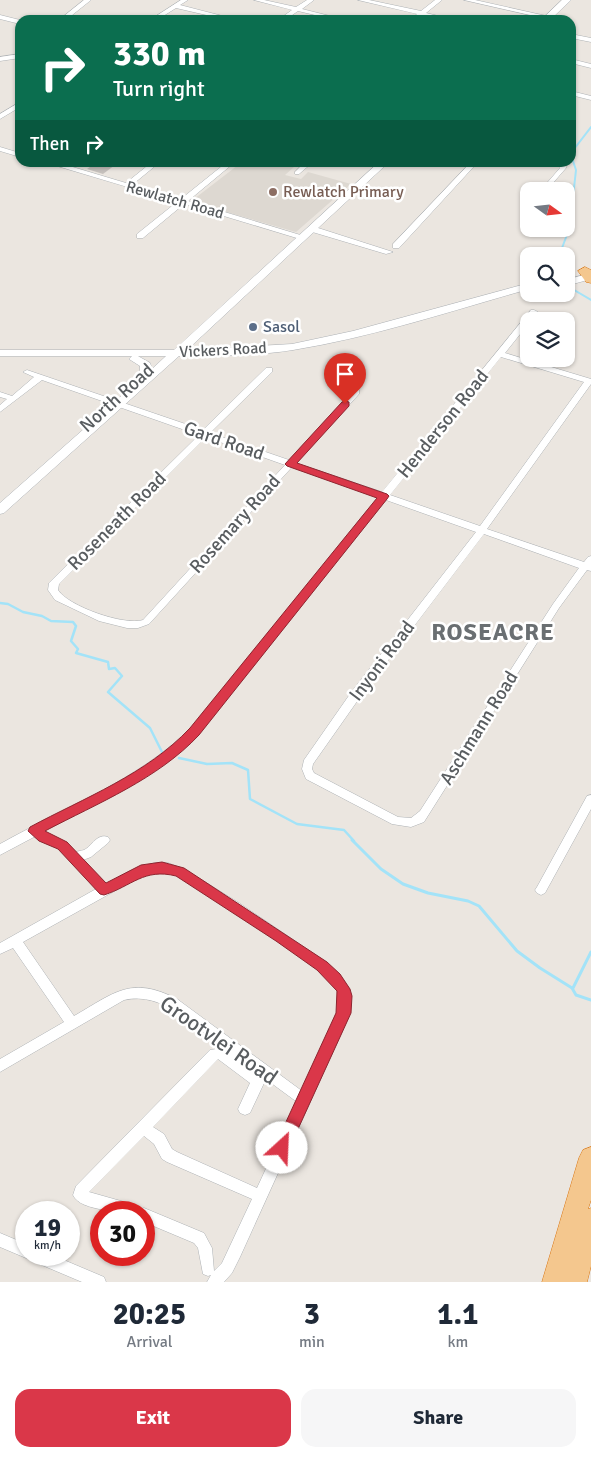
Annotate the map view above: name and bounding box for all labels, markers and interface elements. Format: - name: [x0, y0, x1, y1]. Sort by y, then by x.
- text: 330 m: [113, 32, 206, 75]
- icon: right: [30, 35, 95, 100]
- text: Turn right: [113, 75, 205, 102]
- icon: right: [80, 130, 108, 158]
- text: Then: [30, 132, 70, 156]
- street label: Rewlatch Road: [124, 176, 226, 224]
- place label: Rewlatch Primary: [283, 182, 404, 202]
- north arrow: [520, 182, 575, 238]
- map controls: [520, 182, 575, 367]
- marker: Rewlatch Primary: [267, 186, 279, 198]
- button: search: [520, 247, 575, 302]
- button: layers: [520, 312, 575, 367]
- place label: Sasol: [263, 317, 300, 337]
- marker: Sasol: [247, 321, 259, 333]
- street label: Vickers Road: [179, 338, 267, 362]
- pin: [324, 353, 366, 404]
- street label: North Road: [75, 358, 159, 438]
- icon: arrive: [331, 360, 359, 388]
- street label: Henderson Road: [392, 365, 494, 483]
- street label: Gard Road: [181, 416, 267, 466]
- street label: Roseneath Road: [63, 467, 171, 575]
- street label: Rosemary Road: [184, 470, 286, 578]
- street label: Inyoni Road: [344, 616, 420, 706]
- district label: ROSEACRE: [431, 617, 555, 647]
- street label: Aschmann Road: [434, 667, 524, 789]
- street label: Grootvlei Road: [155, 989, 283, 1091]
- position arrow: [255, 1121, 307, 1173]
- speed limit sign: 30: [90, 1201, 155, 1266]
- text: 19: [34, 1212, 61, 1243]
- text: km/h: [34, 1238, 61, 1253]
- text: 20:25: [113, 1296, 186, 1333]
- text: 3: [304, 1296, 320, 1333]
- text: 1.1: [437, 1296, 478, 1333]
- text: Arrival: [126, 1332, 172, 1352]
- text: min: [299, 1332, 325, 1352]
- text: km: [447, 1332, 468, 1352]
- button: Exit: [15, 1389, 291, 1447]
- button: Share: [301, 1389, 576, 1447]

